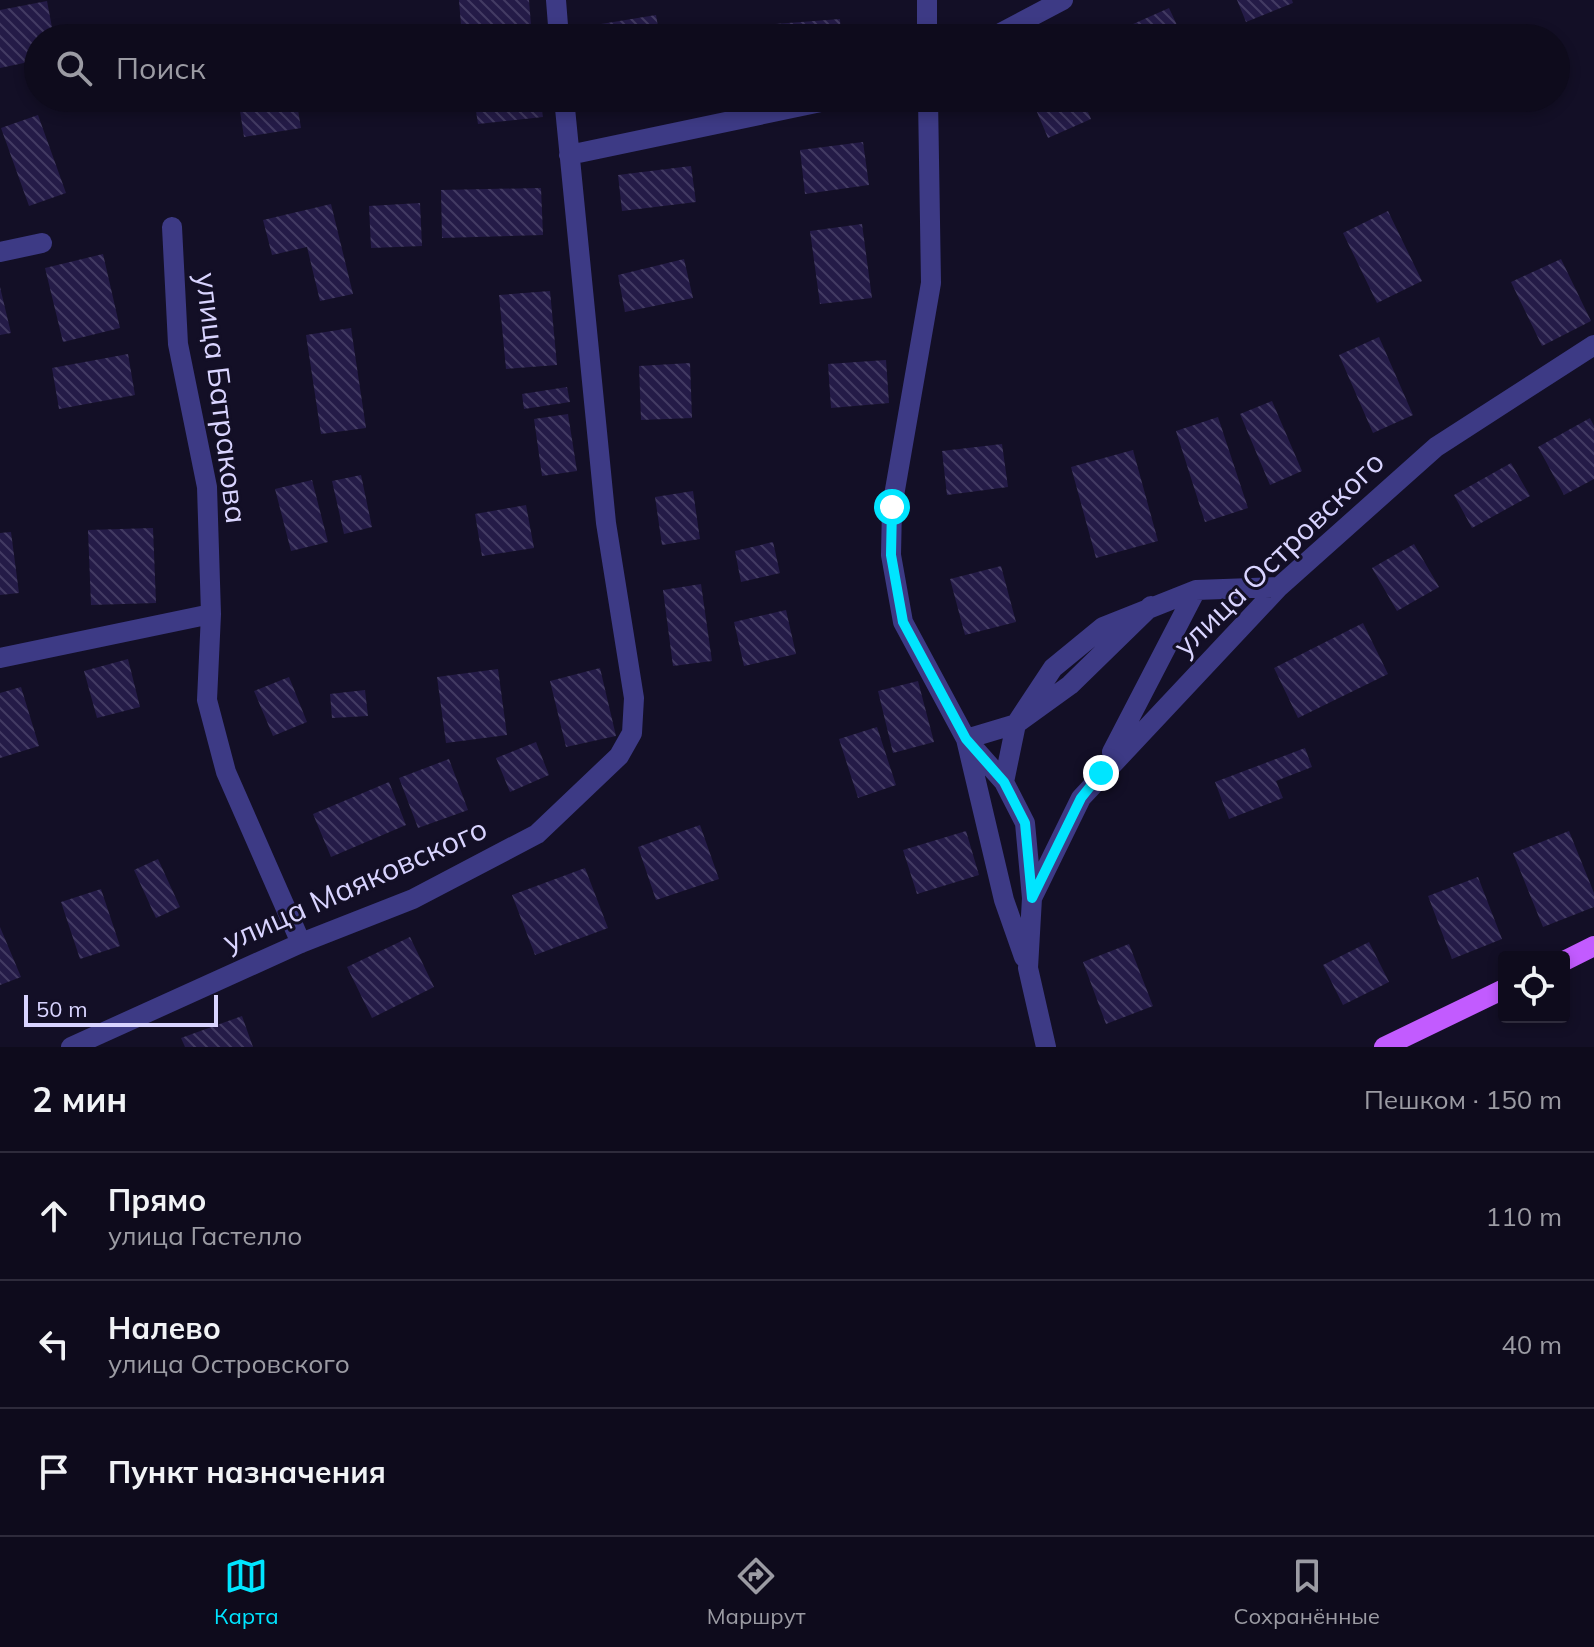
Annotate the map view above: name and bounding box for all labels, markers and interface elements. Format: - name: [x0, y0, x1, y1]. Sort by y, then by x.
- search box: [24, 24, 1570, 112]
- icon: search: [52, 46, 96, 90]
- text: Поиск: [116, 49, 206, 87]
- street label: улица Батракова: [188, 270, 256, 526]
- street label: улица Островского: [1165, 443, 1392, 664]
- route start: [874, 489, 910, 525]
- route end: [1083, 755, 1119, 791]
- street label: улица Маяковского: [216, 809, 493, 960]
- map controls: [1498, 951, 1570, 1023]
- button: locate: [1498, 951, 1570, 1023]
- scale bar: [24, 991, 218, 1027]
- text: 50 m: [36, 995, 87, 1023]
- text: 2 мин: [32, 1078, 127, 1121]
- text: Пешком · 150 m: [1364, 1083, 1562, 1116]
- text: Прямо: [108, 1181, 206, 1219]
- icon: ahead: [32, 1194, 76, 1238]
- text: 110 m: [1486, 1200, 1562, 1233]
- text: улица Гастелло: [108, 1219, 302, 1252]
- text: Налево: [108, 1309, 221, 1347]
- icon: left: [32, 1322, 76, 1366]
- text: 40 m: [1501, 1328, 1562, 1361]
- text: улица Островского: [108, 1347, 350, 1380]
- icon: arrive: [32, 1450, 76, 1494]
- text: Пункт назначения: [108, 1453, 386, 1491]
- tab: Карта: [214, 1554, 279, 1630]
- tab: Маршрут: [707, 1554, 806, 1630]
- tab: Сохранённые: [1234, 1554, 1380, 1630]

